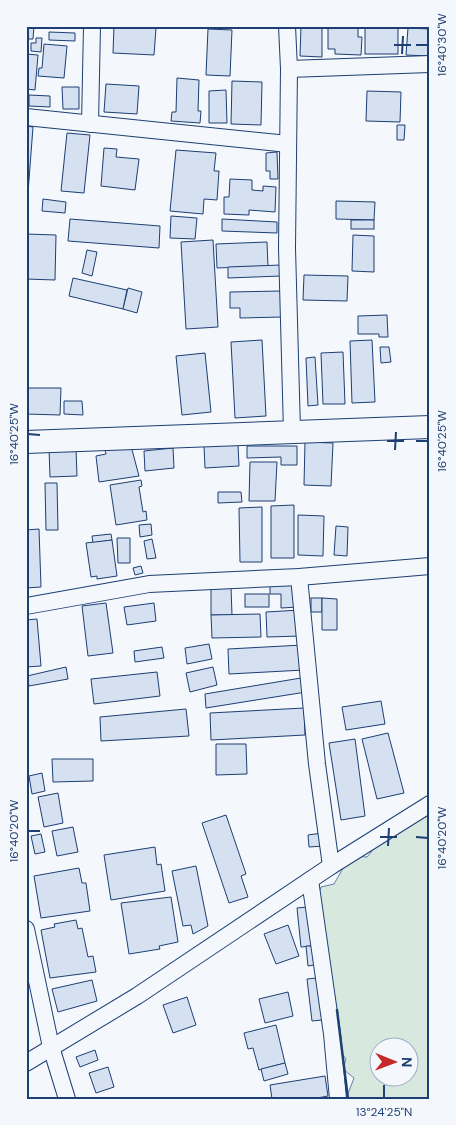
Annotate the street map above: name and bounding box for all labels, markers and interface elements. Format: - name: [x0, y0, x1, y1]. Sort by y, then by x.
- text: 16°40'30"W: [434, 13, 450, 77]
- text: 16°40'25"W: [6, 403, 22, 465]
- text: 16°40'25"W: [434, 410, 450, 472]
- text: 16°40'20"W: [6, 799, 22, 862]
- text: 16°40'20"W: [434, 806, 450, 869]
- north arrow: [368, 1038, 418, 1088]
- text: N: [398, 1057, 416, 1067]
- text: 13°24'25"N: [356, 1104, 412, 1120]

